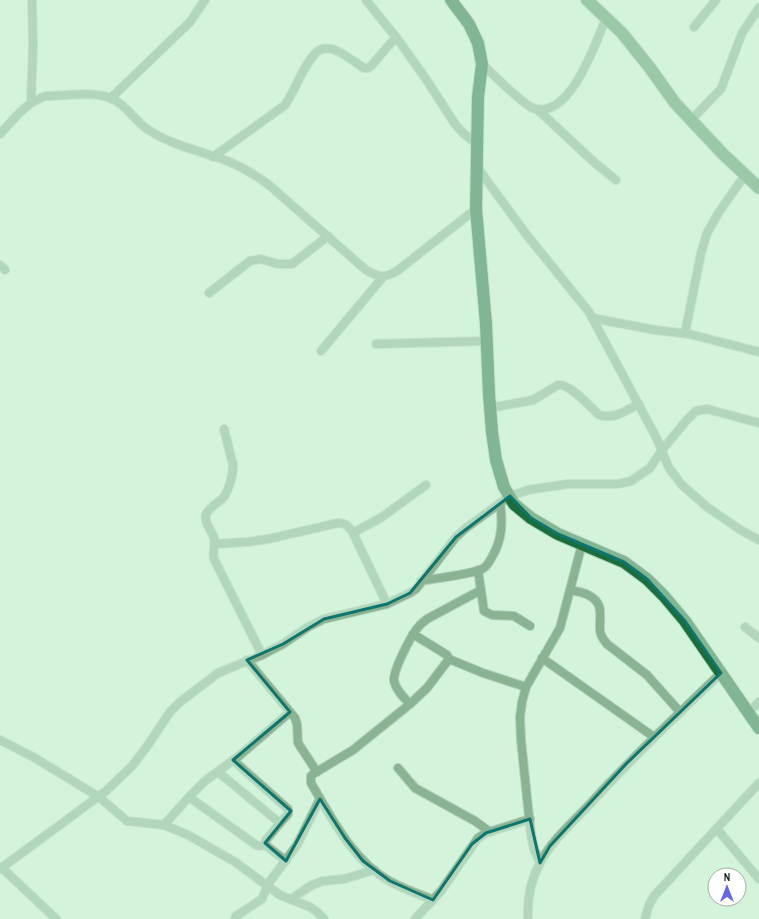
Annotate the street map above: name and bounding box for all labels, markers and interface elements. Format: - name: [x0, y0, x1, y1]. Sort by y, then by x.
- north arrow: [707, 867, 747, 907]
- text: N: [724, 870, 730, 884]

